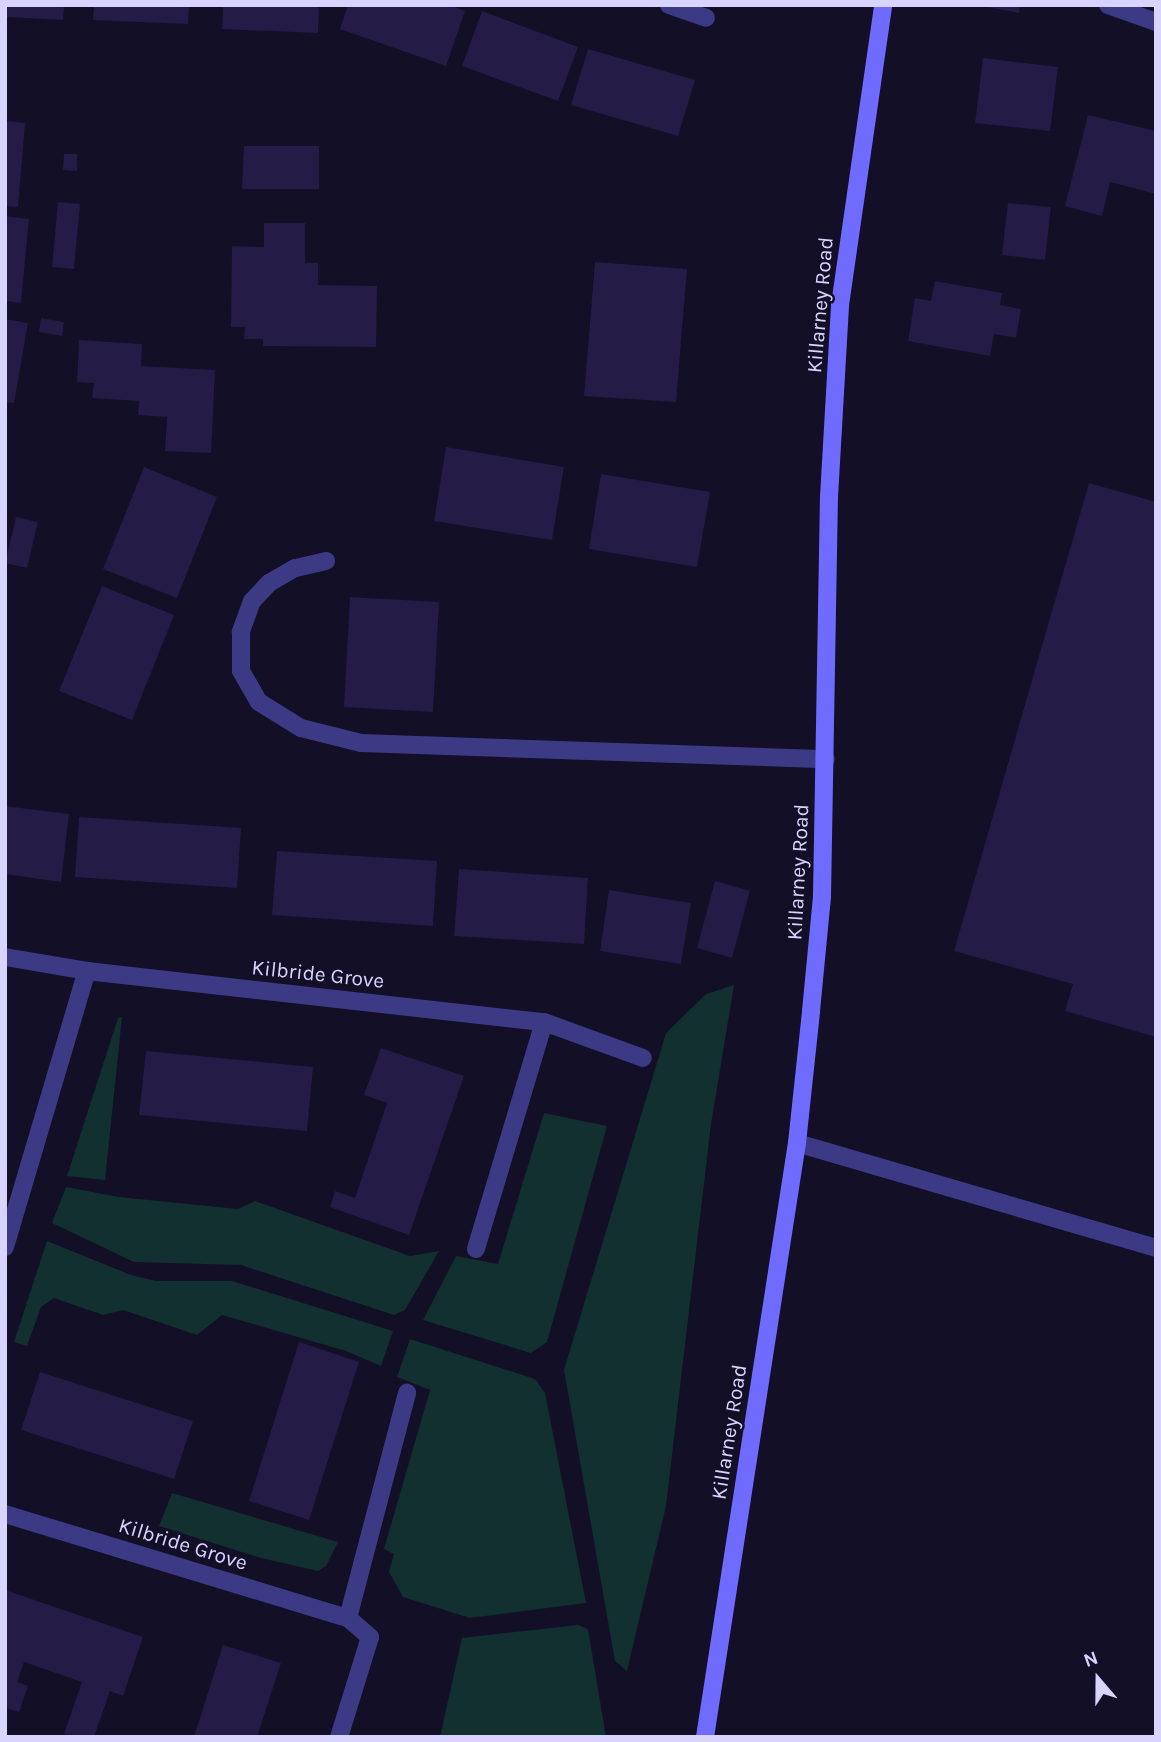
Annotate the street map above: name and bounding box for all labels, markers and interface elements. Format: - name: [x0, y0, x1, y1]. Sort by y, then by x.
- street label: Killarney Road: [802, 236, 838, 374]
- street label: Killarney Road: [782, 803, 814, 941]
- street label: Kilbride Grove: [250, 955, 386, 993]
- street label: Killarney Road: [706, 1363, 752, 1501]
- street label: Kilbride Grove: [116, 1512, 250, 1576]
- north arrow: [1063, 1644, 1133, 1714]
- text: N: [1081, 1647, 1101, 1672]

